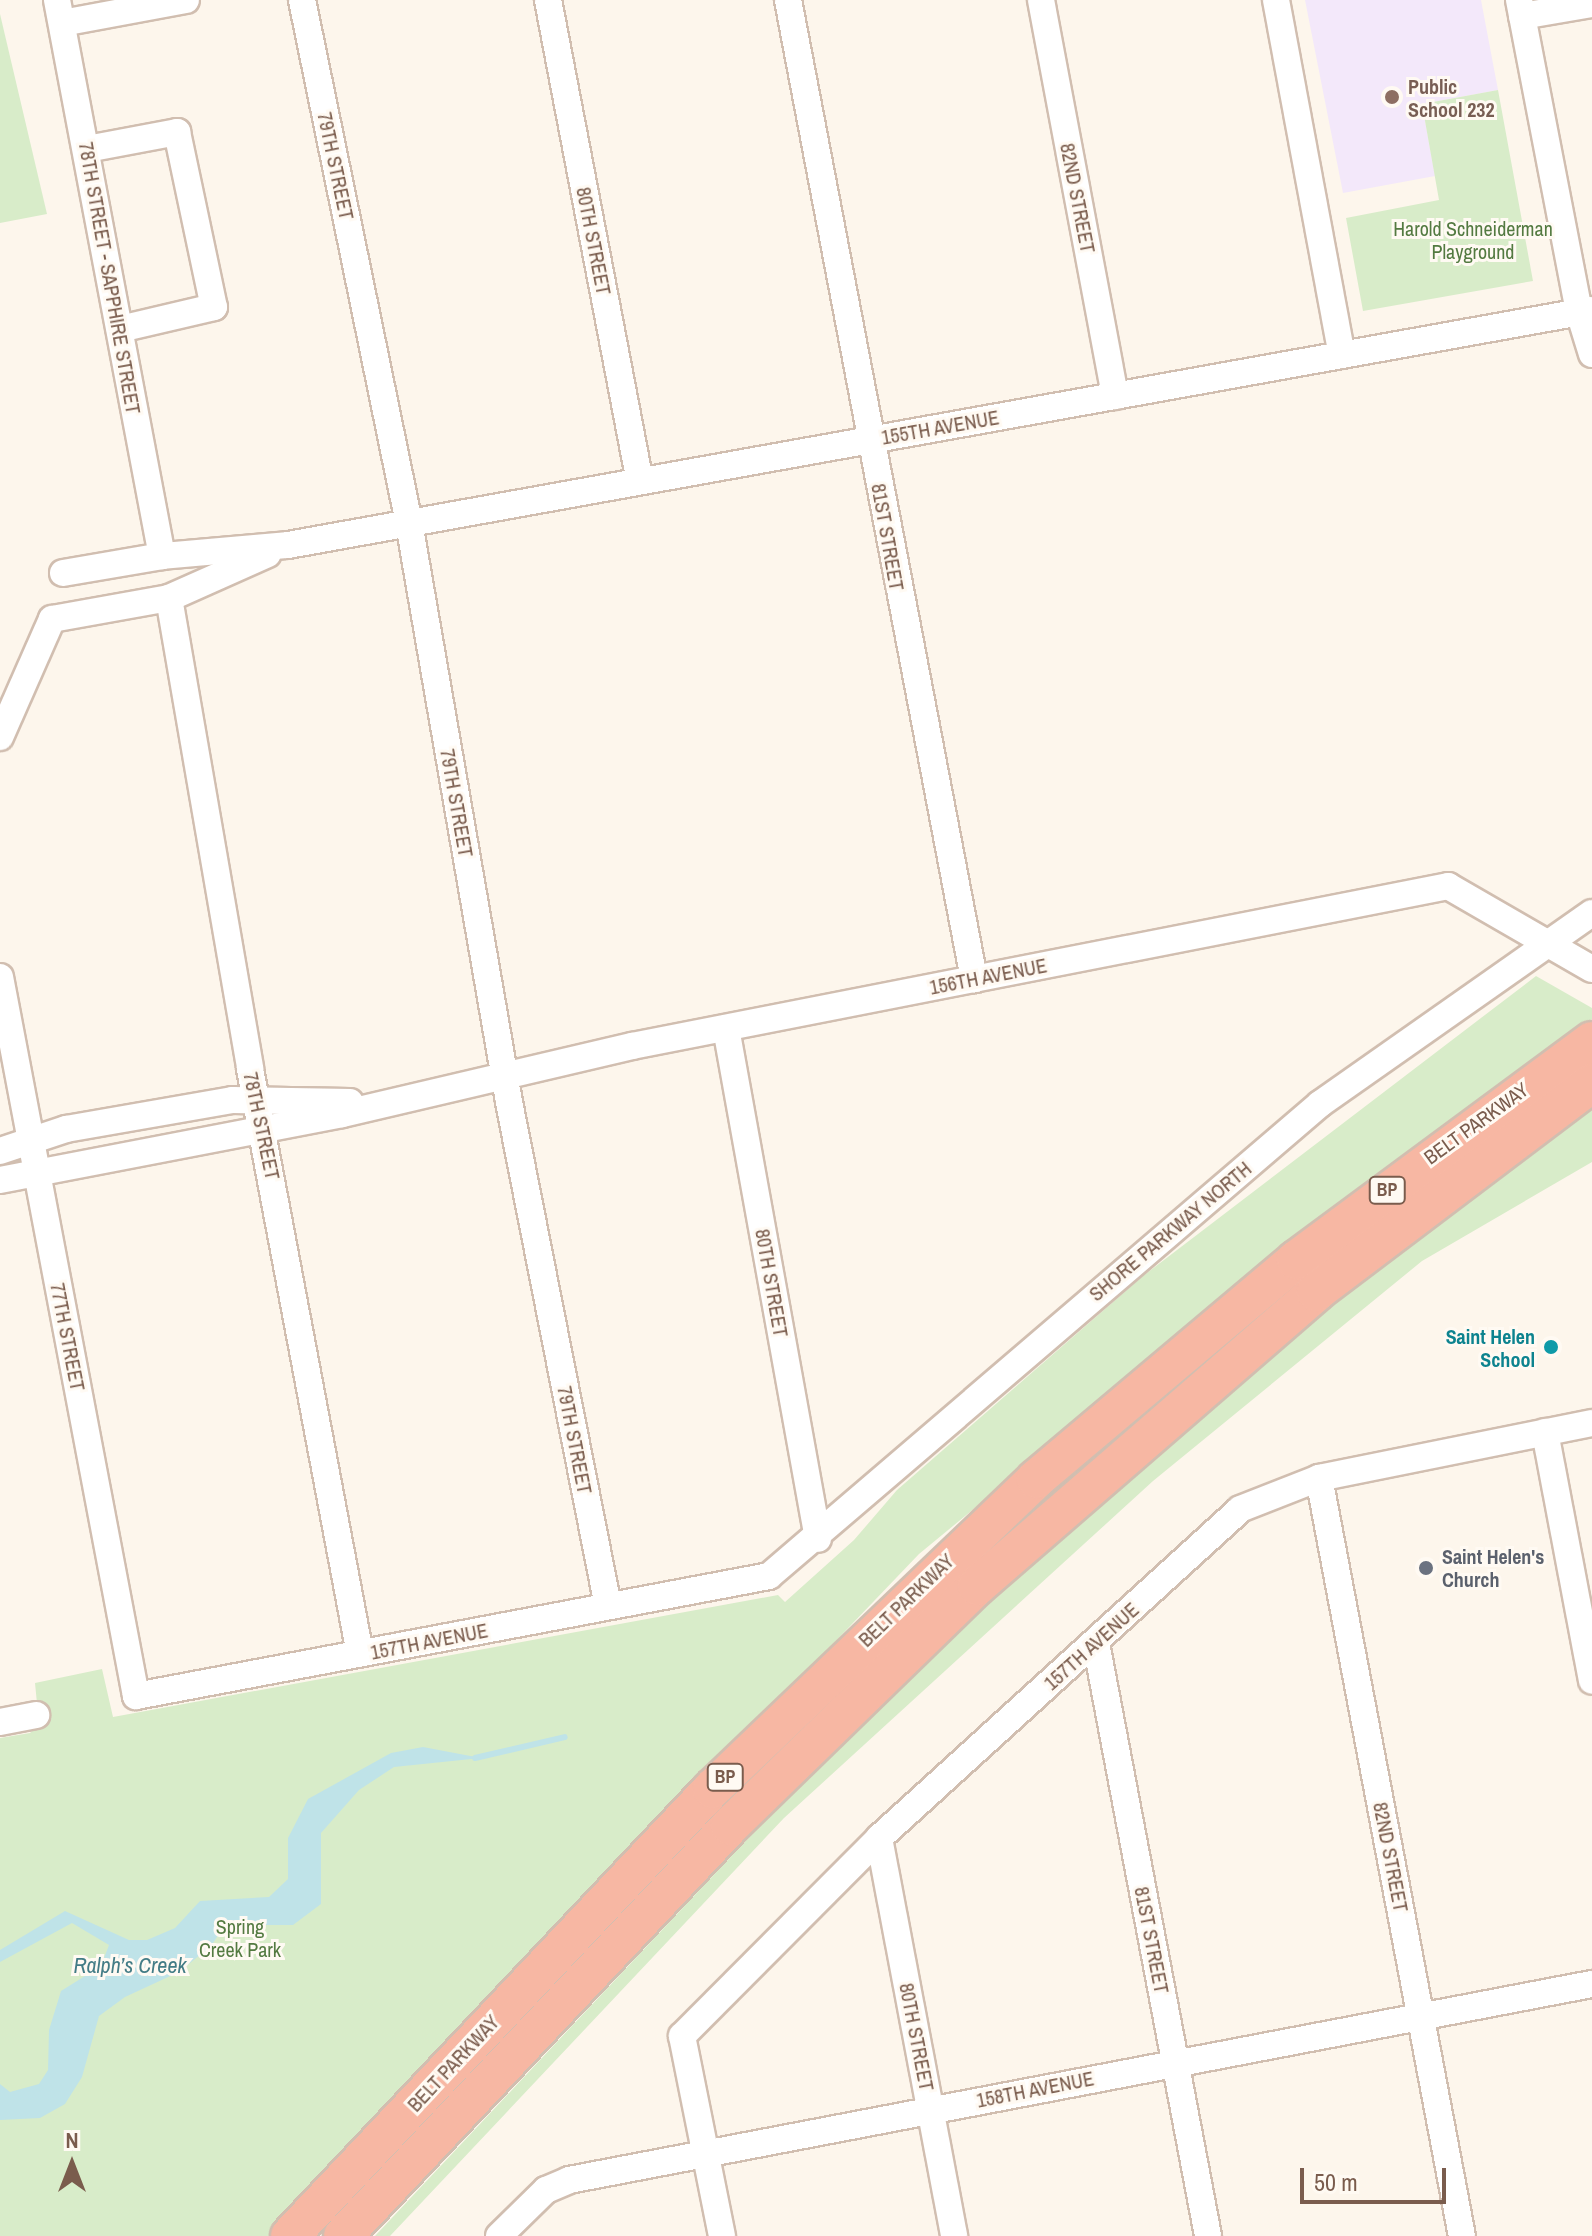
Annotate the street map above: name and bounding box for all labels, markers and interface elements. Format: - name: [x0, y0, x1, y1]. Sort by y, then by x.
- place label: Public School 232: [1408, 74, 1495, 121]
- marker: Public School 232: [1383, 88, 1401, 106]
- street label: 79TH STREET: [313, 110, 359, 222]
- street label: 78TH STREET - SAPPHIRE STREET: [74, 140, 146, 416]
- street label: 82ND STREET: [1056, 141, 1100, 255]
- street label: 80TH STREET: [572, 185, 616, 297]
- park label: Harold Schneiderman Playground: [1393, 216, 1553, 263]
- street label: 155TH AVENUE: [879, 405, 1001, 449]
- street label: 81ST STREET: [867, 482, 909, 592]
- street label: 79TH STREET: [436, 747, 478, 859]
- street label: 156TH AVENUE: [927, 953, 1049, 999]
- street label: 78TH STREET: [239, 1070, 285, 1182]
- street label: BELT PARKWAY: [1419, 1077, 1533, 1169]
- street label: SHORE PARKWAY NORTH: [1084, 1156, 1256, 1306]
- road number: BP: [1367, 1176, 1407, 1204]
- street label: 80TH STREET: [751, 1227, 793, 1339]
- street label: 77TH STREET: [46, 1281, 90, 1393]
- place label: Saint Helen School: [1446, 1324, 1535, 1371]
- marker: Saint Helen School: [1542, 1338, 1560, 1356]
- street label: 79TH STREET: [553, 1384, 597, 1496]
- place label: Saint Helen's Church: [1442, 1544, 1544, 1591]
- street label: BELT PARKWAY: [853, 1549, 959, 1651]
- marker: Saint Helen's Church: [1417, 1559, 1435, 1577]
- street label: 157TH AVENUE: [1038, 1597, 1144, 1695]
- street label: 157TH AVENUE: [368, 1618, 490, 1664]
- road number: BP: [705, 1763, 745, 1791]
- street label: 82ND STREET: [1369, 1800, 1413, 1914]
- street label: 81ST STREET: [1130, 1884, 1174, 1996]
- park label: Spring Creek Park: [199, 1915, 281, 1962]
- water label: Ralph’s Creek: [74, 1953, 186, 1979]
- street label: 80TH STREET: [895, 1981, 939, 2093]
- street label: BELT PARKWAY: [402, 2010, 504, 2116]
- street label: 158TH AVENUE: [974, 2066, 1096, 2112]
- north arrow: [32, 2124, 112, 2204]
- text: N: [65, 2125, 79, 2155]
- scale bar: [1304, 2152, 1450, 2202]
- text: 50 m: [1314, 2166, 1358, 2198]

